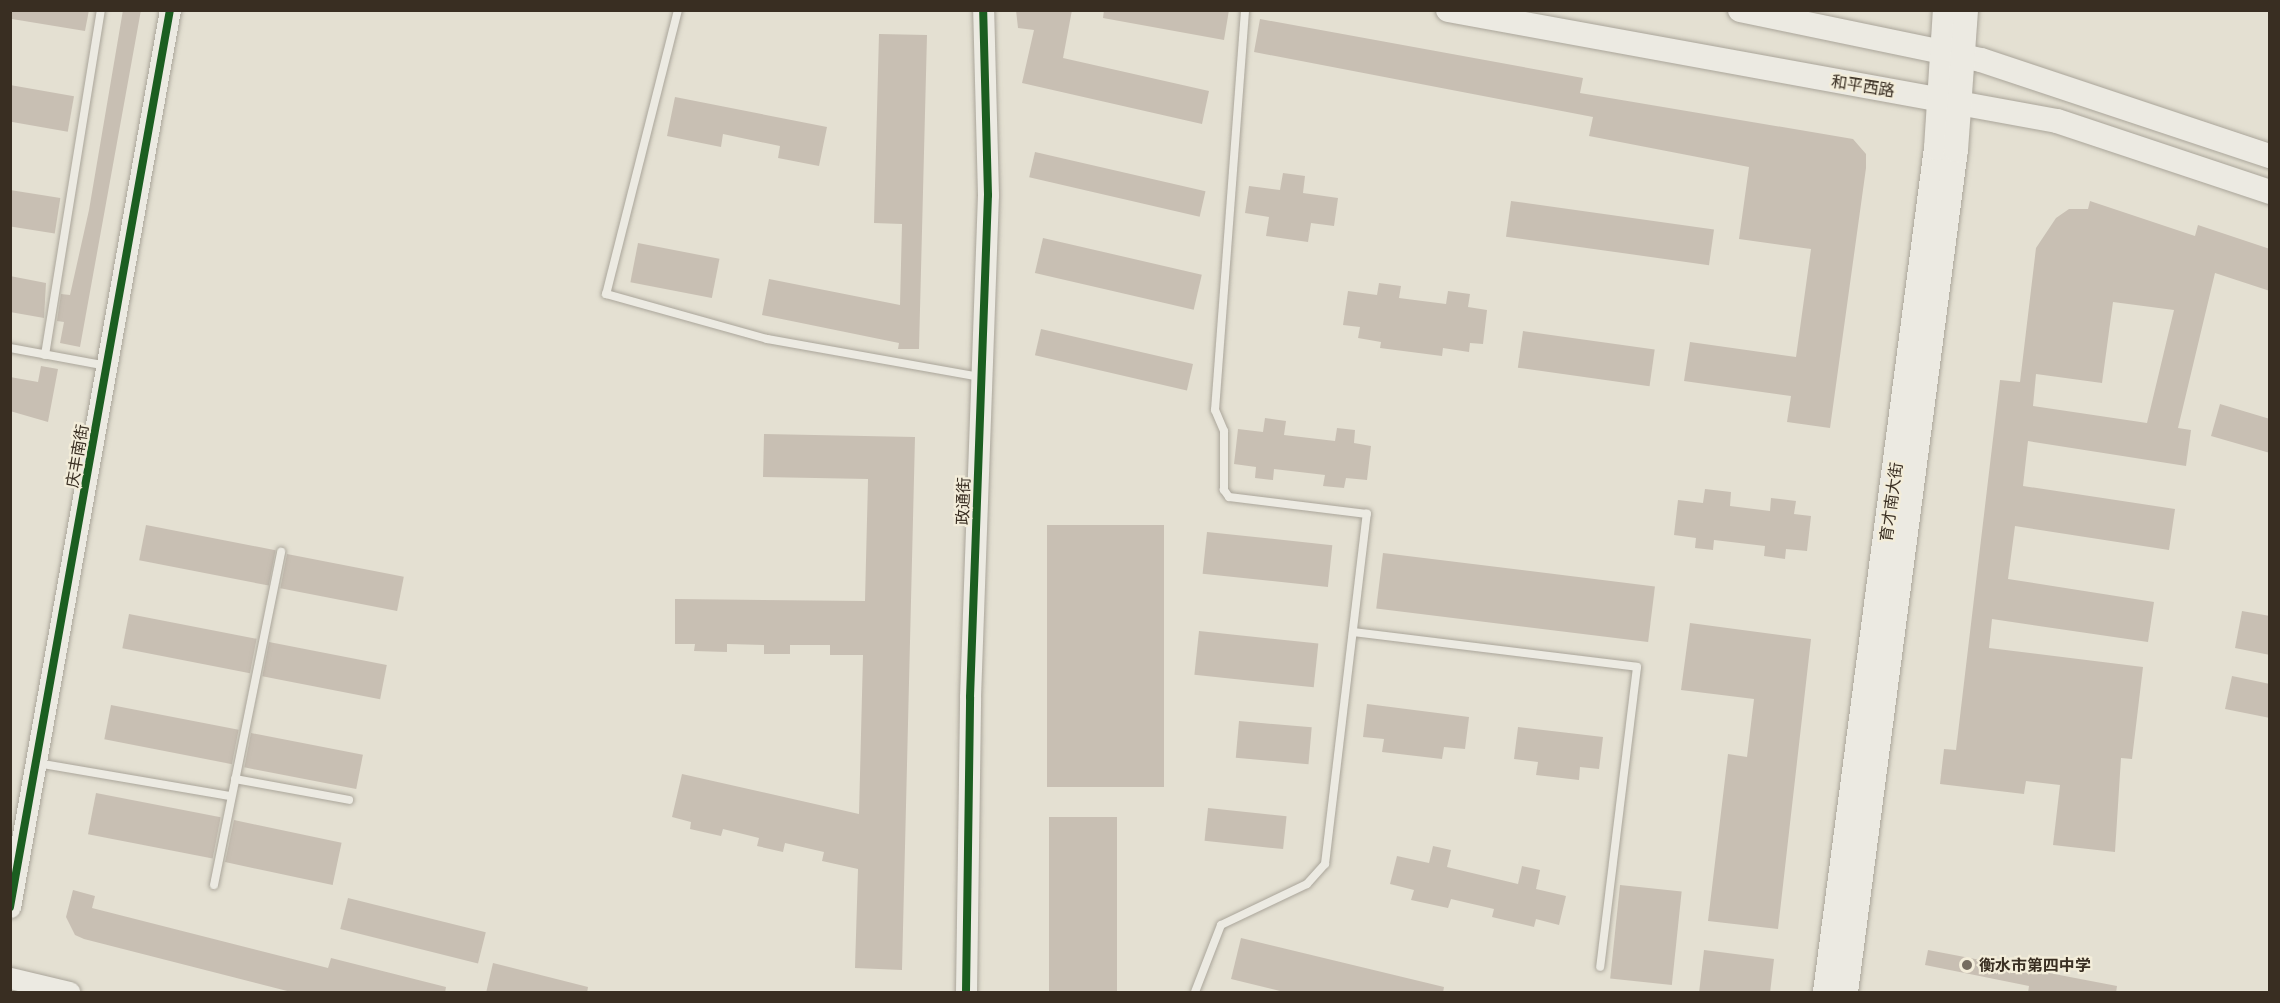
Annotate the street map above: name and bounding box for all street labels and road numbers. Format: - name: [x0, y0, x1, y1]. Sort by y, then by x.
- street label: 和平西路: [1830, 72, 1896, 100]
- street label: 庆丰南街: [62, 423, 92, 489]
- street label: 育才南大街: [1876, 461, 1906, 543]
- street label: 政通街: [953, 477, 973, 525]

